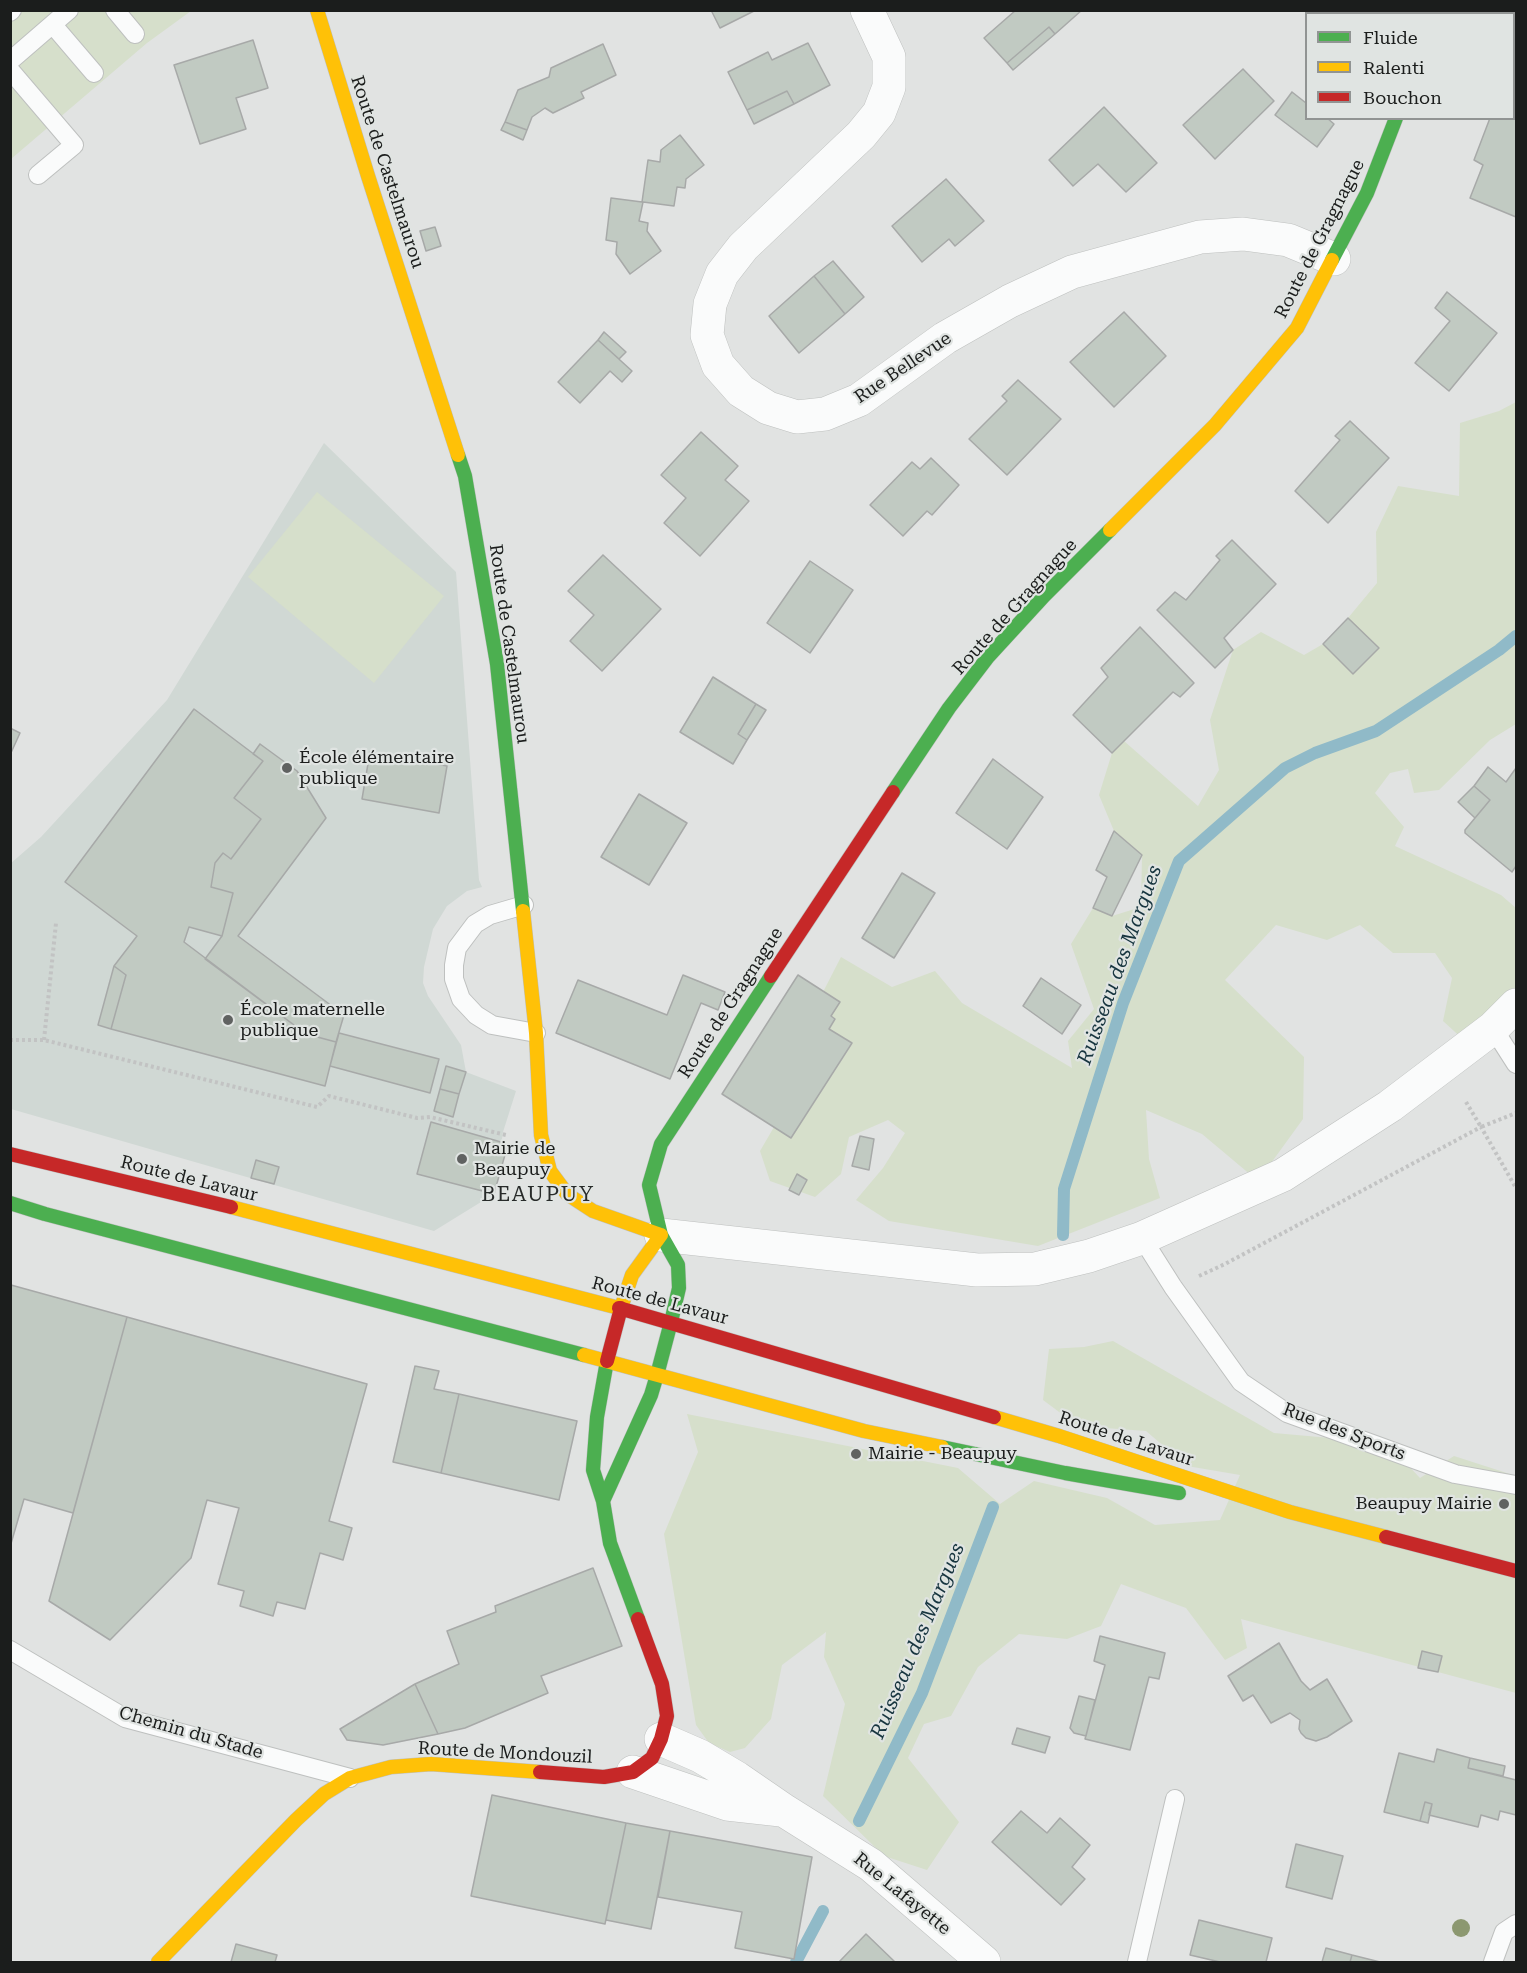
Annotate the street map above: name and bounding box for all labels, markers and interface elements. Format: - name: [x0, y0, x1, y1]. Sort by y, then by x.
- legend: [1305, 12, 1515, 120]
- text: Fluide: [1363, 27, 1418, 48]
- text: Ralenti: [1363, 57, 1425, 78]
- street label: Route de Castelmaurou: [346, 73, 428, 271]
- text: Bouchon: [1363, 87, 1442, 108]
- street label: Route de Gragnague: [1271, 156, 1369, 322]
- street label: Rue Bellevue: [850, 328, 956, 408]
- street label: Route de Gragnague: [948, 535, 1082, 679]
- street label: Route de Castelmaurou: [484, 543, 534, 745]
- place label: École élémentaire publique: [299, 747, 454, 789]
- marker: École élémentaire publique: [280, 761, 294, 775]
- water label: Ruisseau des Margues: [1073, 862, 1167, 1068]
- street label: Route de Gragnague: [674, 924, 788, 1082]
- place label: École maternelle publique: [240, 999, 385, 1042]
- marker: École maternelle publique: [221, 1013, 235, 1027]
- place label: Mairie de Beaupuy: [474, 1138, 555, 1180]
- street label: Route de Lavaur: [118, 1152, 260, 1206]
- marker: Mairie de Beaupuy: [455, 1152, 469, 1166]
- district label: BEAUPUY: [481, 1182, 595, 1208]
- street label: Route de Lavaur: [589, 1272, 731, 1330]
- street label: Rue des Sports: [1280, 1399, 1408, 1465]
- street label: Route de Lavaur: [1056, 1407, 1196, 1471]
- place label: Mairie - Beaupuy: [868, 1443, 1017, 1465]
- marker: Mairie - Beaupuy: [849, 1447, 863, 1461]
- place label: Beaupuy Mairie: [1355, 1493, 1492, 1515]
- marker: Beaupuy Mairie: [1497, 1497, 1511, 1511]
- water label: Ruisseau des Margues: [866, 1540, 970, 1742]
- street label: Chemin du Stade: [117, 1702, 265, 1764]
- street label: Route de Mondouzil: [417, 1738, 593, 1768]
- street label: Rue Lafayette: [849, 1848, 955, 1940]

